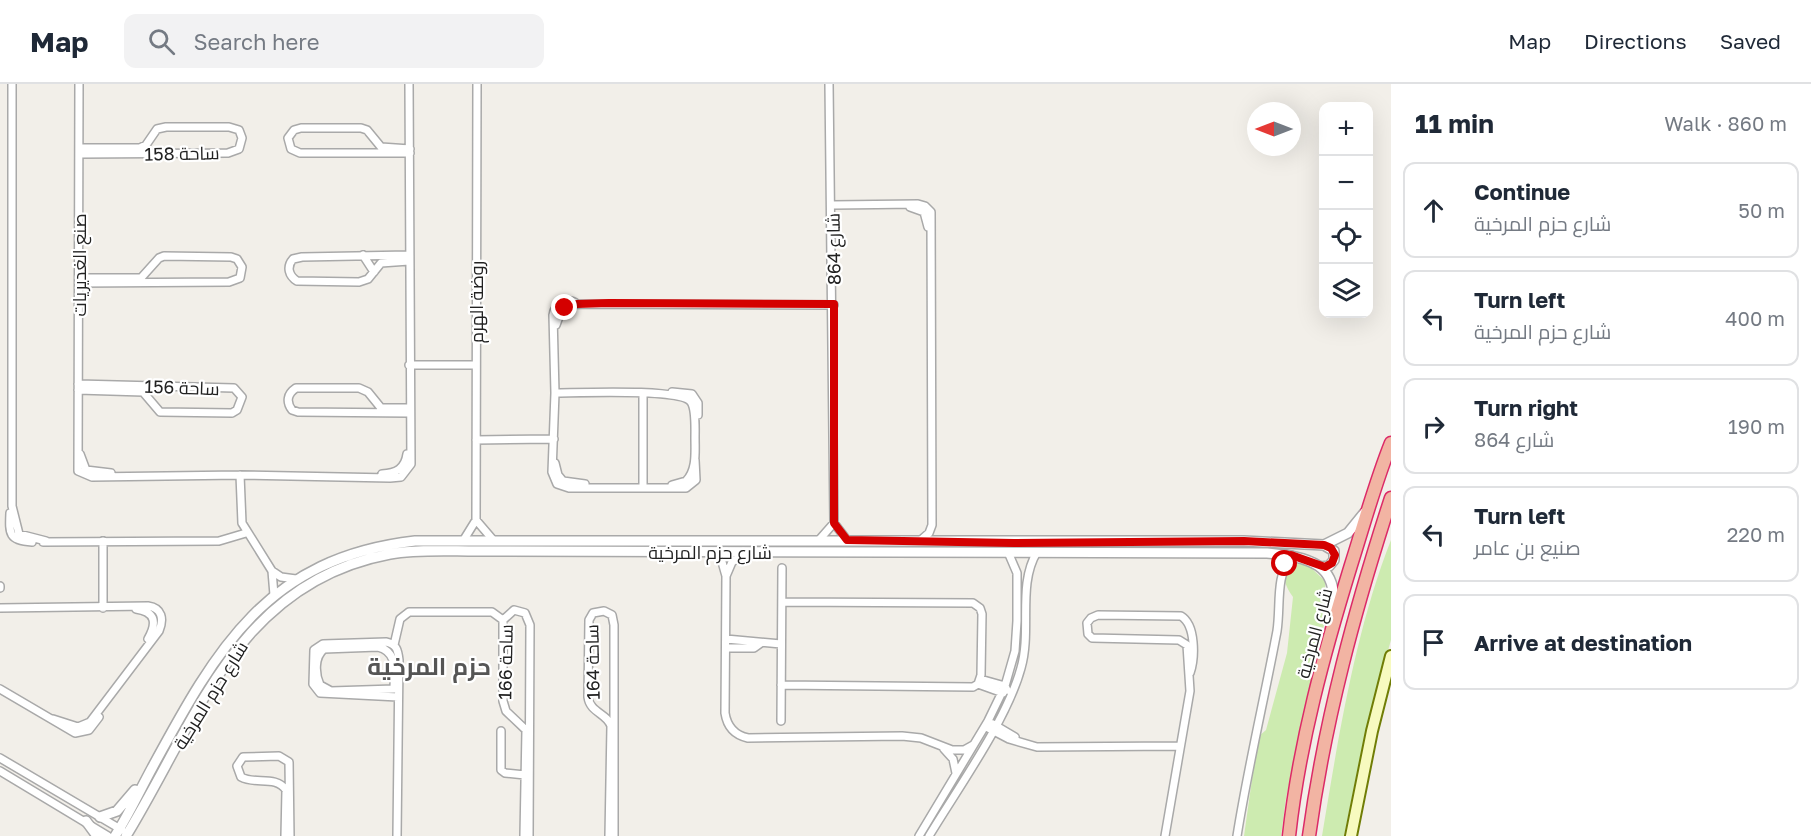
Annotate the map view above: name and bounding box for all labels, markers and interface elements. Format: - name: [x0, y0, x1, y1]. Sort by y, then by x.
- search box: [124, 14, 544, 68]
- text: Map: [30, 25, 88, 58]
- icon: search: [145, 25, 178, 58]
- text: Search here: [193, 28, 319, 55]
- text: Map: [1508, 28, 1551, 54]
- text: Directions: [1584, 28, 1687, 54]
- text: Saved: [1720, 28, 1781, 54]
- north arrow: [1247, 102, 1301, 156]
- map controls: [1319, 102, 1373, 318]
- button: +: [1319, 102, 1373, 156]
- text: 11 min: [1415, 108, 1494, 139]
- text: Walk · 860 m: [1664, 111, 1787, 135]
- street label: ساحة 158: [144, 141, 220, 165]
- button: −: [1319, 156, 1373, 210]
- text: Continue: [1474, 178, 1570, 205]
- icon: ahead: [1417, 194, 1450, 227]
- text: 50 m: [1738, 198, 1785, 222]
- button: locate: [1319, 210, 1373, 264]
- text: شارع حزم المرخية: [1474, 211, 1611, 235]
- street label: شارع 864: [821, 213, 847, 285]
- street label: صنع الغديريات: [68, 214, 92, 316]
- street label: روضة الهرم: [465, 261, 489, 343]
- button: layers: [1319, 264, 1373, 318]
- text: Turn left: [1474, 286, 1565, 313]
- route end: [551, 294, 577, 320]
- icon: left: [1417, 302, 1450, 335]
- text: 400 m: [1725, 306, 1785, 330]
- text: شارع حزم المرخية: [1474, 319, 1611, 343]
- street label: ساحة 156: [144, 375, 220, 399]
- text: Turn right: [1474, 394, 1578, 421]
- icon: right: [1417, 410, 1450, 443]
- text: 190 m: [1728, 414, 1785, 438]
- text: شارع 864: [1474, 427, 1554, 451]
- text: Turn left: [1474, 502, 1565, 529]
- icon: left: [1417, 518, 1450, 551]
- text: 220 m: [1727, 522, 1785, 546]
- text: صنيع بن عامر: [1474, 535, 1581, 559]
- street label: شارع حزم المرخية: [648, 541, 772, 565]
- route start: [1271, 550, 1297, 576]
- street label: شارع المرخية: [1291, 586, 1339, 681]
- street label: ساحة 166: [493, 624, 517, 700]
- street label: ساحة 164: [580, 624, 604, 700]
- icon: arrive: [1417, 626, 1450, 659]
- text: Arrive at destination: [1474, 629, 1692, 656]
- street label: شارع حزم المرخية: [168, 637, 254, 754]
- district label: حزم المرخية: [367, 651, 491, 683]

